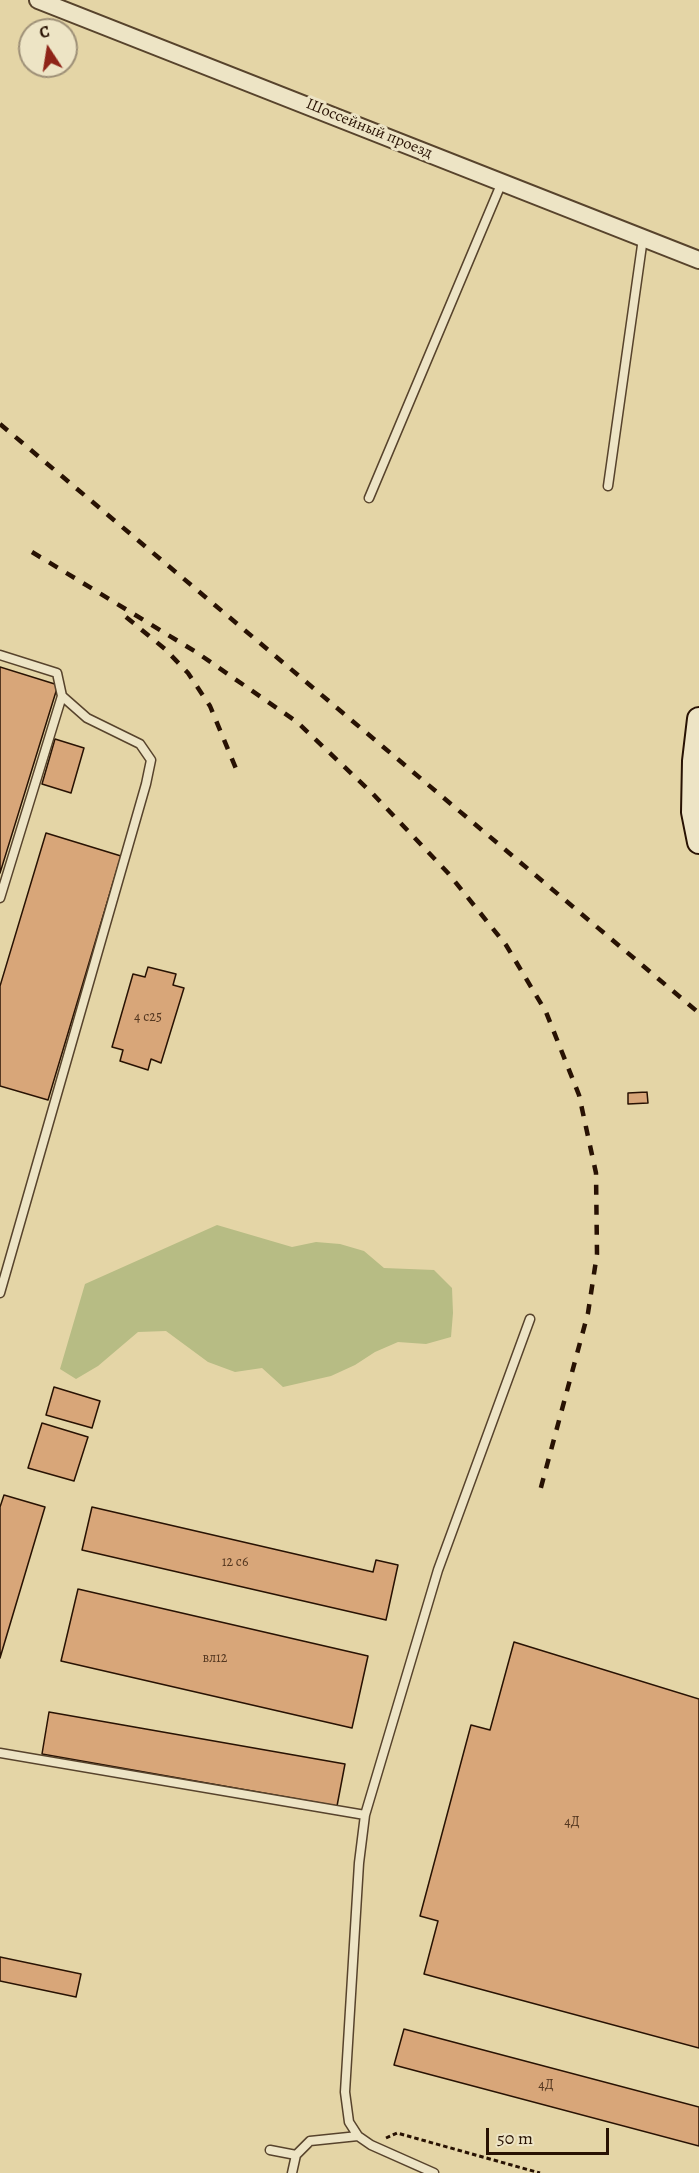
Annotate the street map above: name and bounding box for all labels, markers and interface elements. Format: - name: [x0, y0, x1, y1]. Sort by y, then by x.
- north arrow: [18, 18, 78, 78]
- text: С: [38, 21, 52, 44]
- street label: Шоссейный проезд: [303, 95, 435, 163]
- house number: 4 с25: [134, 1010, 162, 1026]
- house number: 12 с6: [222, 1555, 248, 1571]
- house number: вл12: [202, 1651, 228, 1667]
- house number: 4Д: [564, 1815, 580, 1831]
- house number: 4Д: [538, 2078, 554, 2094]
- scale bar: [489, 2116, 612, 2154]
- text: 50 m: [497, 2126, 533, 2150]

